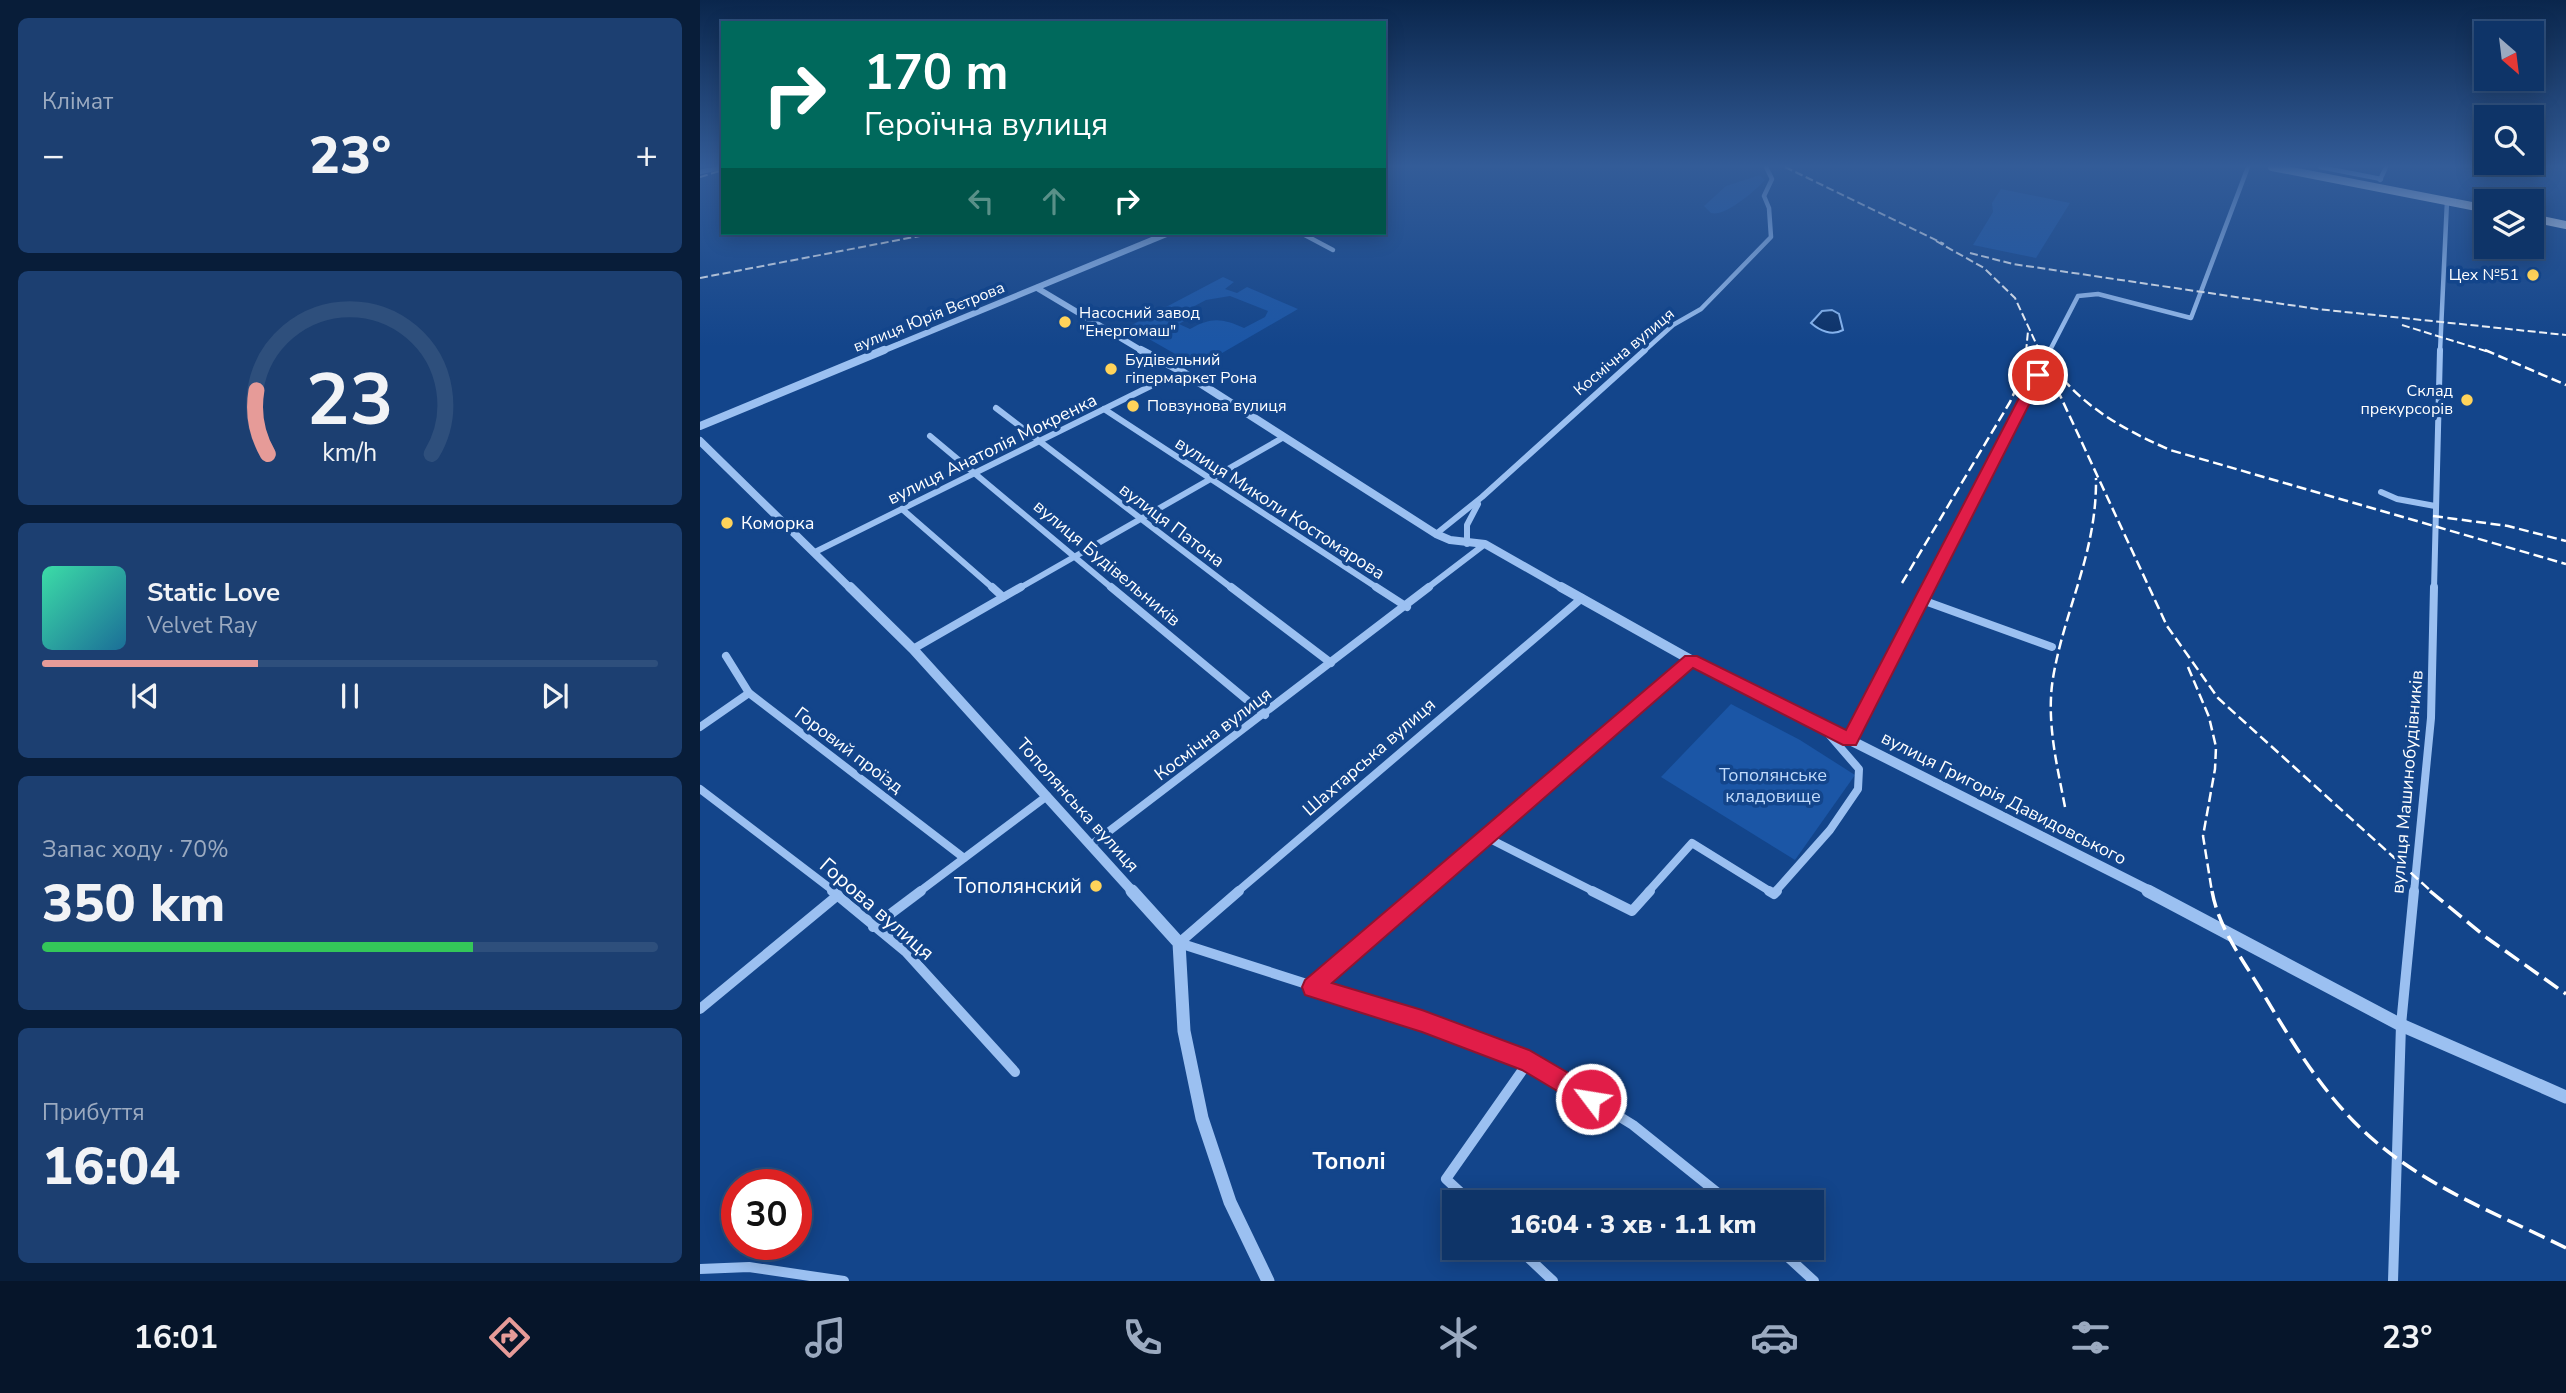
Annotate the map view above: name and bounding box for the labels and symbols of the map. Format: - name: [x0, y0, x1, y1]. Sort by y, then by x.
- north arrow: [2474, 21, 2544, 91]
- place label: Цех №51: [2449, 264, 2519, 286]
- marker: Цех №51: [2525, 267, 2541, 283]
- street label: вулиця Юрія Вєтрова: [850, 277, 1008, 357]
- place label: Насосний завод "Енергомаш": [1079, 302, 1201, 342]
- street label: Космічна вулиця: [1569, 303, 1679, 401]
- marker: Насосний завод "Енергомаш": [1057, 314, 1073, 330]
- pin: [2008, 345, 2068, 405]
- place label: Будівельний гіпермаркет Рона: [1125, 349, 1257, 389]
- marker: Будівельний гіпермаркет Рона: [1103, 361, 1119, 377]
- place label: Склад прекурсорів: [2360, 380, 2454, 420]
- street label: вулиця Анатолія Мокренка: [883, 388, 1101, 510]
- marker: Склад прекурсорів: [2459, 392, 2475, 408]
- place label: Повзунова вулиця: [1147, 395, 1287, 417]
- marker: Повзунова вулиця: [1125, 398, 1141, 414]
- street label: вулиця Миколи Костомарова: [1170, 431, 1390, 585]
- street label: вулиця Патона: [1114, 477, 1230, 573]
- street label: вулиця Будівельників: [1028, 494, 1186, 632]
- place label: Коморка: [741, 511, 815, 535]
- marker: Коморка: [719, 515, 735, 531]
- street label: вулиця Машинобудівників: [2385, 669, 2429, 895]
- street label: Космічна вулиця: [1149, 682, 1277, 786]
- street label: Шахтарська вулиця: [1297, 693, 1441, 821]
- street label: Горовий проїзд: [790, 701, 908, 799]
- street label: вулиця Григорія Давидовського: [1877, 726, 2131, 870]
- street label: Тополянська вулиця: [1011, 733, 1145, 877]
- park label: Тополянське кладовище: [1719, 763, 1827, 808]
- street label: Горова вулиця: [814, 851, 940, 967]
- place label: Тополянский: [954, 872, 1082, 900]
- marker: Тополянский: [1088, 878, 1104, 894]
- position arrow: [1554, 1062, 1628, 1136]
- district label: Тополі: [1312, 1146, 1386, 1177]
- speed limit sign: 30: [721, 1169, 812, 1260]

